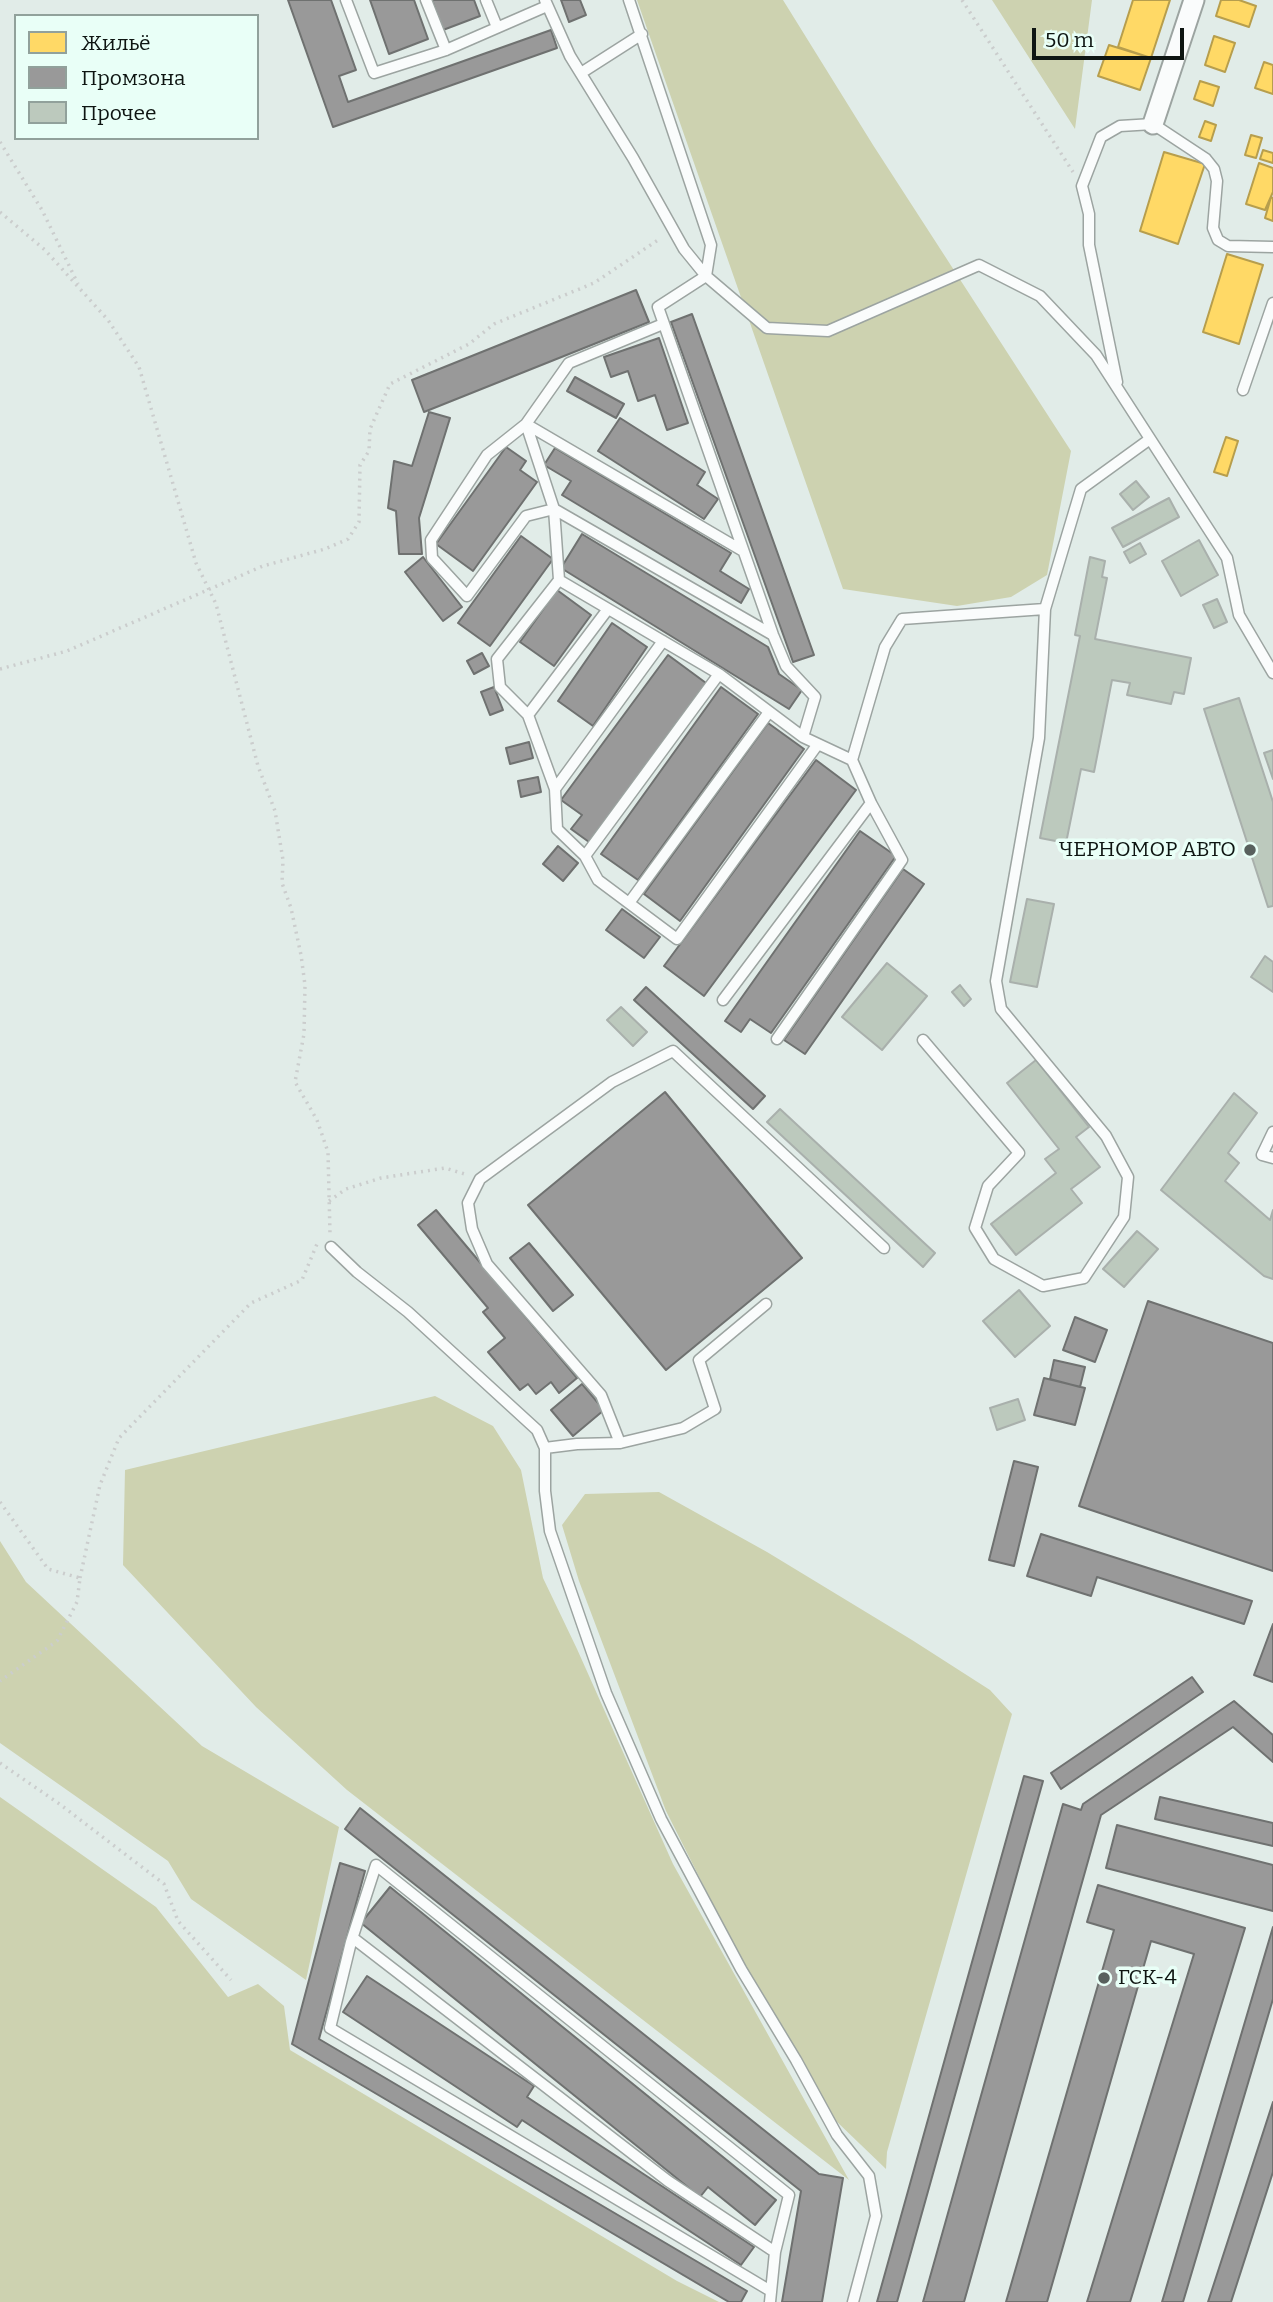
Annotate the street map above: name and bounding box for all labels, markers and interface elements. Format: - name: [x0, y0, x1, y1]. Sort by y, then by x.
- legend: [14, 14, 259, 140]
- scale bar: [1035, 14, 1187, 58]
- text: 50 m: [1045, 27, 1094, 53]
- text: Жильё: [81, 30, 150, 56]
- text: Промзона: [81, 65, 186, 91]
- text: Прочее: [81, 100, 157, 126]
- place label: ЧЕРНОМОР АВТО: [1059, 837, 1236, 863]
- marker: ЧЕРНОМОР АВТО: [1242, 842, 1258, 858]
- place label: ГСК-4: [1118, 1965, 1177, 1991]
- marker: ГСК-4: [1096, 1970, 1112, 1986]

